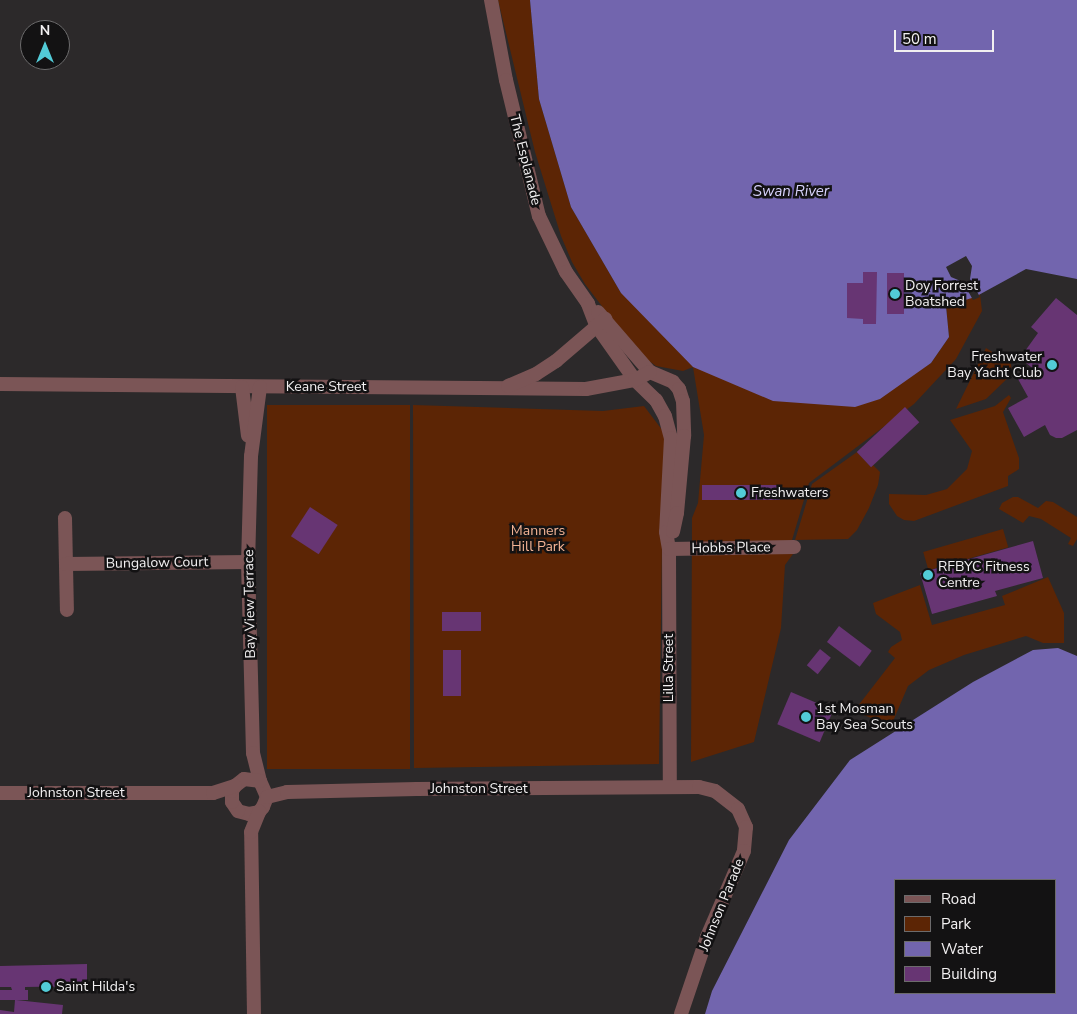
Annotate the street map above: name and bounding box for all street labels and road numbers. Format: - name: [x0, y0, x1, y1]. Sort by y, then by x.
- street label: The Esplanade: [506, 113, 544, 207]
- street label: Keane Street: [286, 379, 366, 395]
- street label: Hobbs Place: [691, 539, 771, 557]
- street label: Bay View Terrace: [241, 549, 259, 659]
- street label: Bungalow Court: [105, 554, 209, 572]
- street label: Lilla Street: [661, 634, 677, 702]
- street label: Johnston Street: [430, 781, 528, 797]
- street label: Johnston Street: [27, 785, 125, 801]
- street label: Johnson Parade: [696, 856, 748, 954]

